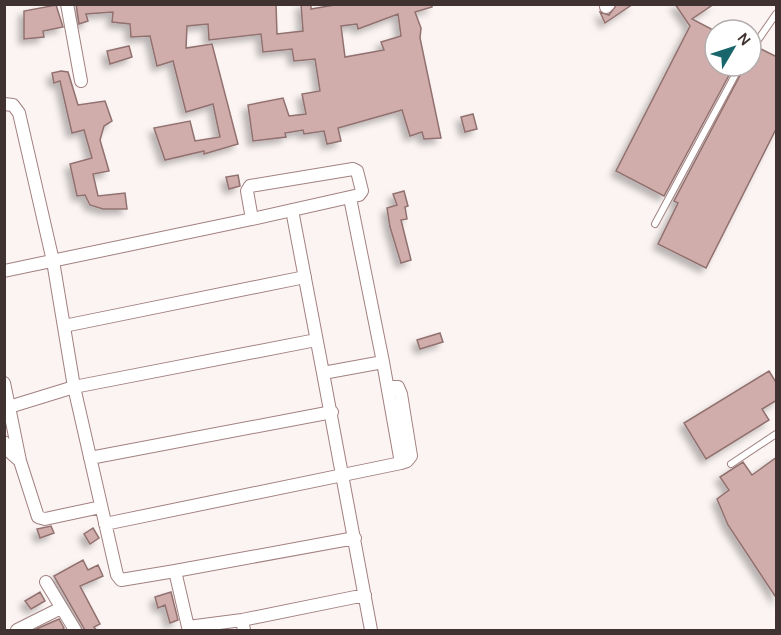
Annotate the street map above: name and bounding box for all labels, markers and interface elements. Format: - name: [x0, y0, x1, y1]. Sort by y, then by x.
- north arrow: [703, 18, 763, 78]
- text: N: [733, 28, 755, 49]

